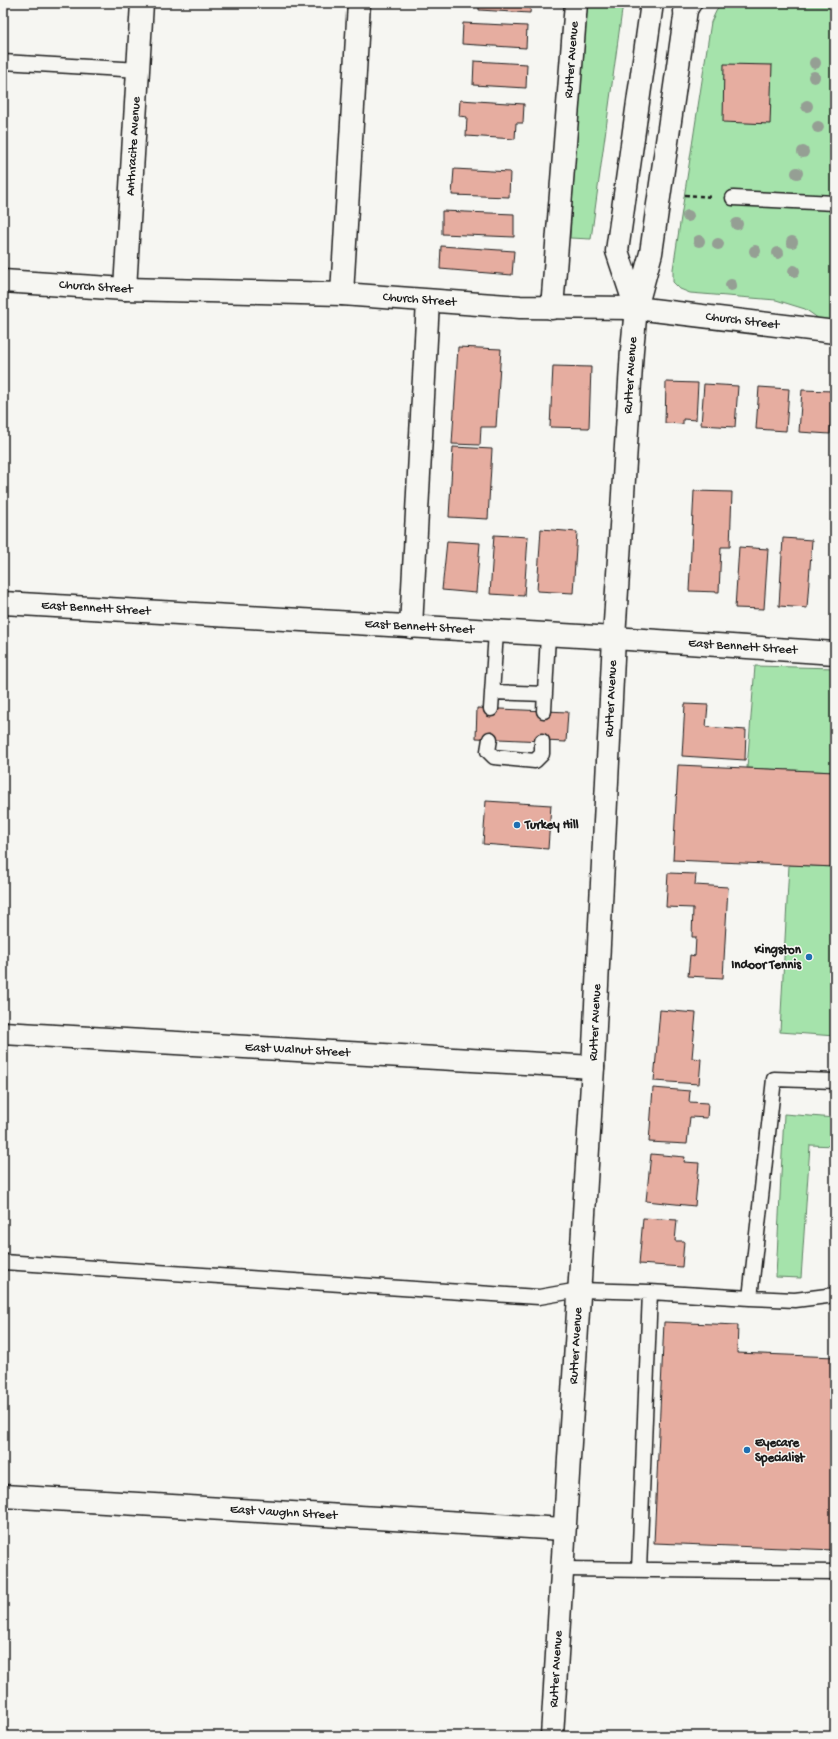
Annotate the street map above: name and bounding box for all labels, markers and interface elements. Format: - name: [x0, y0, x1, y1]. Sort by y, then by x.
- street label: Rutter Avenue: [561, 20, 582, 99]
- street label: Anthracite Avenue: [123, 96, 144, 196]
- street label: Church Street: [58, 277, 135, 297]
- street label: Church Street: [382, 289, 459, 310]
- street label: Church Street: [705, 309, 782, 333]
- street label: Rutter Avenue: [621, 336, 641, 414]
- street label: East Bennett Street: [41, 598, 153, 619]
- street label: East Bennett Street: [364, 616, 476, 638]
- street label: East Bennett Street: [688, 636, 799, 658]
- street label: Rutter Avenue: [602, 660, 620, 738]
- place label: Turkey Hill: [524, 818, 579, 833]
- marker: Turkey Hill: [512, 820, 522, 830]
- place label: Kingston Indoor Tennis: [731, 943, 802, 973]
- marker: Kingston Indoor Tennis: [804, 952, 814, 962]
- street label: Rutter Avenue: [586, 983, 605, 1061]
- street label: East Walnut Street: [245, 1039, 352, 1061]
- street label: Rutter Avenue: [566, 1307, 586, 1385]
- place label: Eyecare Specialist: [755, 1436, 806, 1467]
- marker: Eyecare Specialist: [742, 1445, 752, 1455]
- street label: East Vaughn Street: [229, 1502, 339, 1523]
- street label: Rutter Avenue: [546, 1630, 566, 1708]

